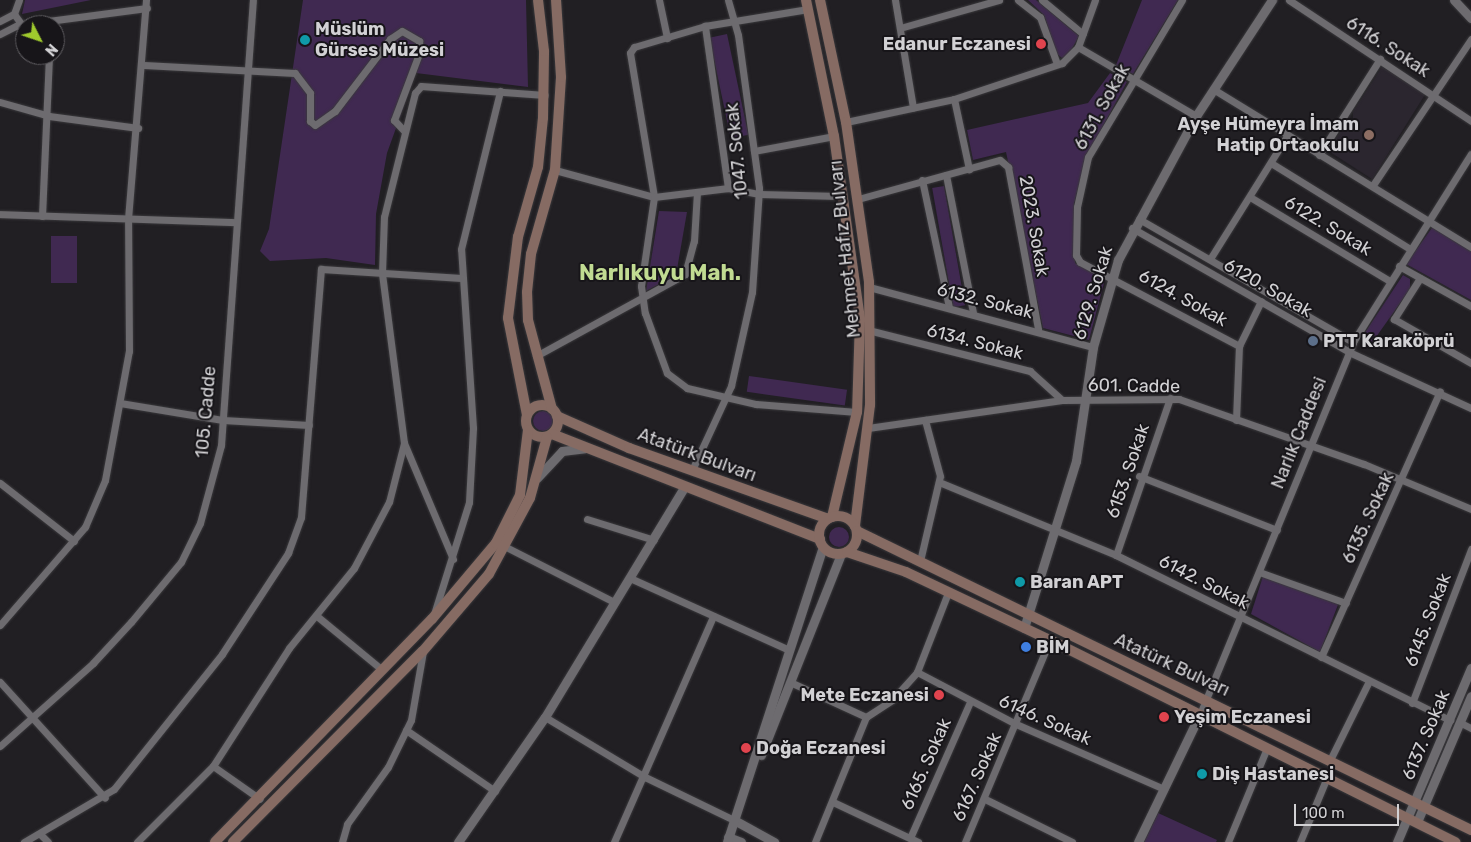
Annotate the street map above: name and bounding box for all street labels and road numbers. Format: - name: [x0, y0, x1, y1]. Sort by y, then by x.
- street label: 6116. Sokak: [1342, 12, 1434, 82]
- street label: 6131. Sokak: [1069, 60, 1135, 154]
- street label: 1047. Sokak: [721, 102, 753, 200]
- street label: Mehmet Hafız Bulvarı: [825, 159, 865, 339]
- street label: 2023. Sokak: [1014, 174, 1054, 278]
- street label: 6122. Sokak: [1280, 191, 1376, 261]
- street label: 6129. Sokak: [1068, 243, 1118, 343]
- street label: 6120. Sokak: [1220, 254, 1316, 322]
- street label: 6124. Sokak: [1135, 265, 1231, 331]
- street label: 6132. Sokak: [935, 279, 1035, 323]
- street label: 6134. Sokak: [925, 320, 1025, 364]
- street label: 105. Cadde: [191, 365, 221, 459]
- street label: 601. Cadde: [1088, 374, 1180, 398]
- street label: Narlık Caddesi: [1267, 374, 1331, 492]
- street label: 6153. Sokak: [1102, 421, 1154, 521]
- street label: Atatürk Bulvarı: [635, 424, 759, 486]
- street label: 6135. Sokak: [1337, 469, 1399, 567]
- street label: 6142. Sokak: [1155, 550, 1253, 614]
- street label: 6145. Sokak: [1400, 570, 1456, 670]
- street label: Atatürk Bulvarı: [1111, 629, 1233, 701]
- street label: 6137. Sokak: [1397, 687, 1455, 783]
- street label: 6146. Sokak: [995, 690, 1095, 750]
- street label: 6165. Sokak: [896, 715, 956, 813]
- street label: 6167. Sokak: [948, 729, 1006, 825]

